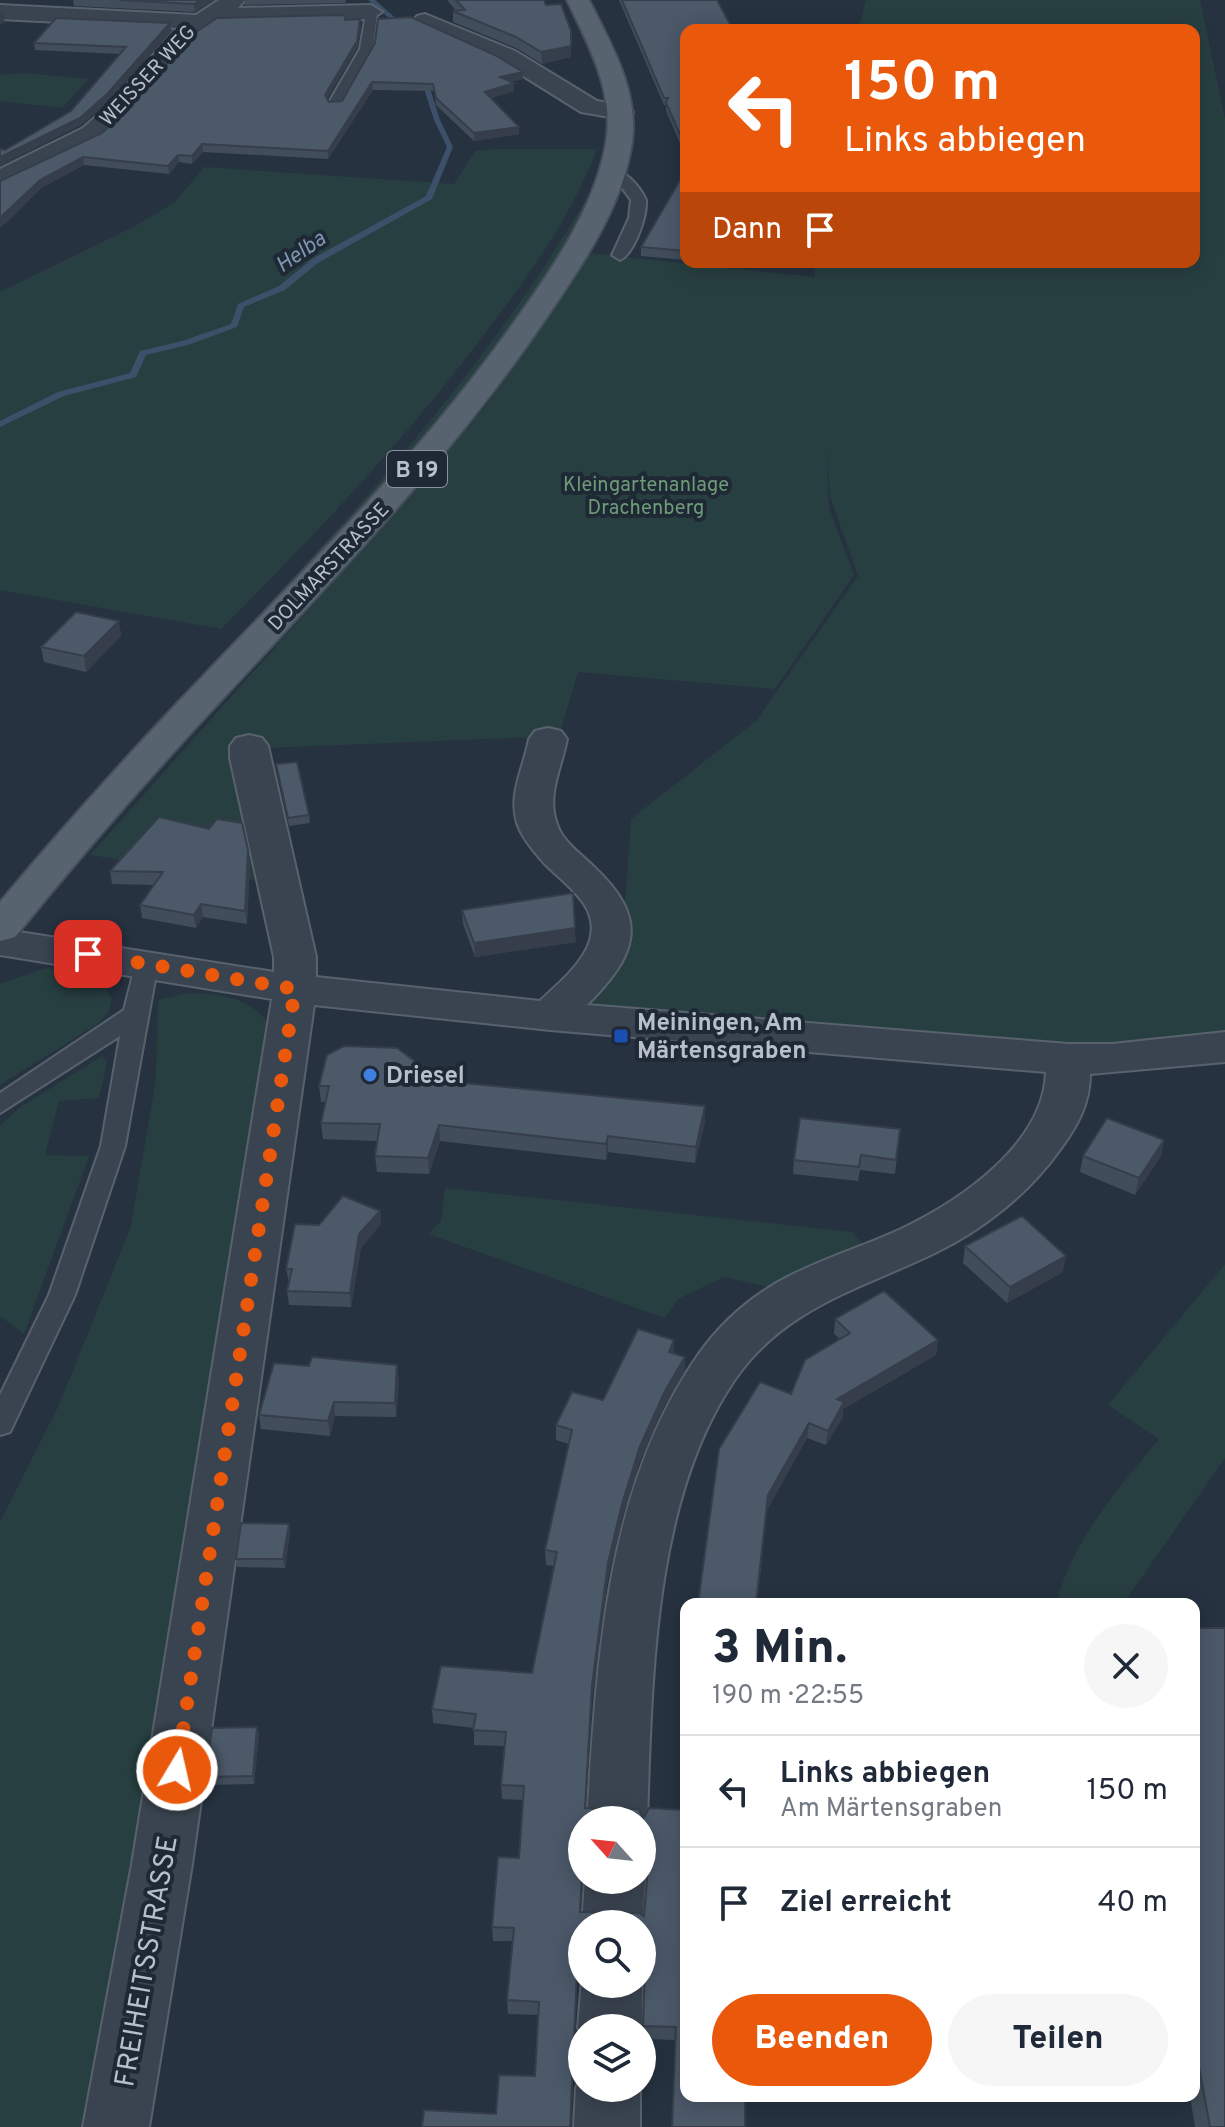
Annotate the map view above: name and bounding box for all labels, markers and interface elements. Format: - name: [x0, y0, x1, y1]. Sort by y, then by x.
- street label: WEISSER WEG: [95, 20, 202, 132]
- text: 150 m: [844, 50, 1000, 120]
- icon: left: [712, 56, 816, 160]
- text: Links abbiegen: [844, 119, 1086, 165]
- icon: arrive: [798, 208, 842, 252]
- text: Dann: [712, 212, 782, 249]
- water label: Helba: [271, 226, 332, 280]
- road number: B 19: [387, 451, 447, 487]
- park label: Kleingartenanlage Drachenberg: [563, 473, 729, 522]
- street label: DOLMARSTRASSE: [263, 498, 396, 637]
- pin: [54, 920, 122, 988]
- icon: arrive: [66, 932, 110, 976]
- place label: Meiningen, Am Märtensgraben: [637, 1009, 806, 1067]
- marker: Meiningen, Am Märtensgraben: [612, 1027, 630, 1045]
- place label: Driesel: [386, 1062, 465, 1092]
- marker: Driesel: [361, 1066, 379, 1084]
- text: 3 Min.: [712, 1620, 847, 1680]
- button: close: [1084, 1624, 1168, 1708]
- text: 190 m · 22:55: [712, 1680, 864, 1713]
- position arrow: [135, 1728, 219, 1812]
- text: Links abbiegen: [780, 1756, 990, 1793]
- icon: left: [712, 1769, 756, 1813]
- text: 150 m: [1087, 1773, 1168, 1810]
- text: Am Märtensgraben: [780, 1793, 1002, 1826]
- north arrow: [568, 1806, 656, 1894]
- map controls: [568, 1806, 656, 2102]
- street label: FREIHEITSSTRASSE: [108, 1833, 188, 2090]
- icon: arrive: [712, 1881, 756, 1925]
- text: Ziel erreicht: [780, 1885, 952, 1922]
- text: 40 m: [1098, 1885, 1168, 1922]
- button: search: [568, 1910, 656, 1998]
- button: Beenden: [712, 1994, 932, 2086]
- button: Teilen: [948, 1994, 1168, 2086]
- button: layers: [568, 2014, 656, 2102]

